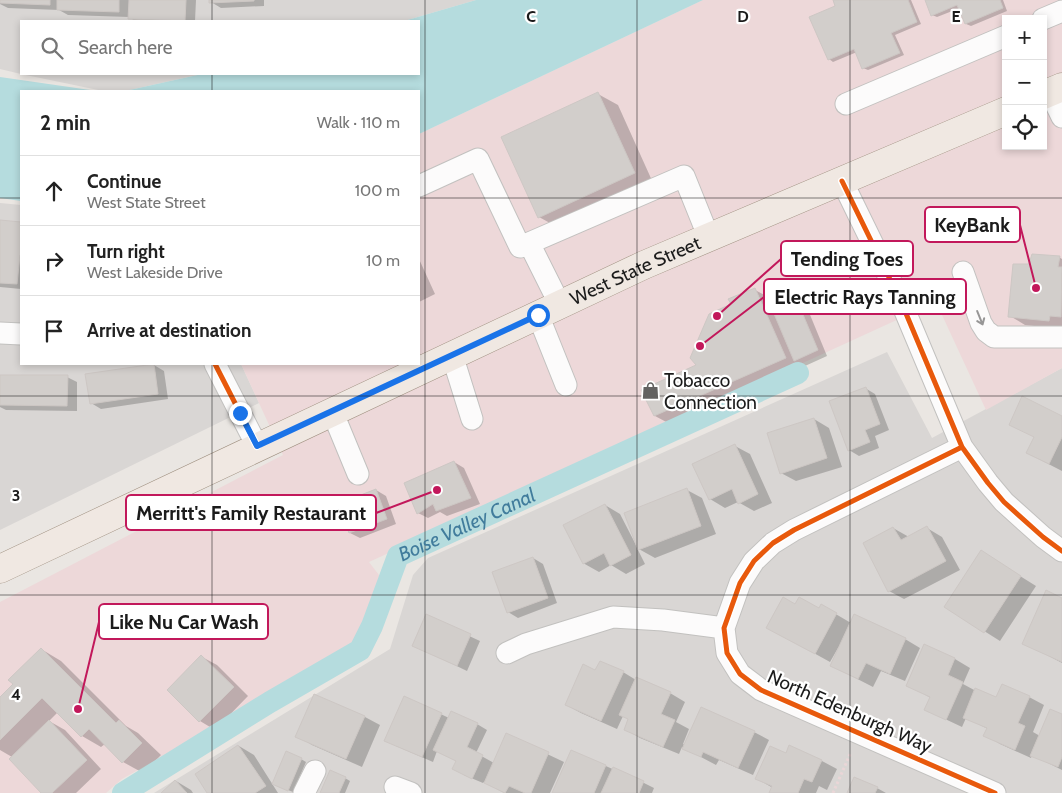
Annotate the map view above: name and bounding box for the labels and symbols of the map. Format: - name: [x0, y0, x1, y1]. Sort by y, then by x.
- text: C: [526, 7, 536, 26]
- text: D: [737, 7, 749, 26]
- text: E: [951, 7, 961, 26]
- callout: KeyBank: [925, 207, 1020, 242]
- text: KeyBank: [934, 213, 1010, 237]
- street label: West State Street: [566, 231, 705, 310]
- callout: Tending Toes: [781, 241, 913, 276]
- text: Tending Toes: [791, 247, 903, 271]
- callout: Electric Rays Tanning: [764, 279, 966, 314]
- text: Electric Rays Tanning: [774, 285, 956, 309]
- route start: [527, 304, 550, 327]
- one-way arrow: [976, 310, 985, 325]
- place label: Tobacco Connection: [664, 369, 757, 414]
- shop icon: Tobacco Connection: [640, 381, 660, 401]
- route end: [229, 402, 252, 425]
- water label: Boise Valley Canal: [394, 483, 539, 566]
- text: 3: [12, 486, 20, 505]
- callout: Merritt's Family Restaurant: [126, 495, 376, 530]
- text: Merritt's Family Restaurant: [136, 501, 366, 525]
- callout: Like Nu Car Wash: [99, 604, 268, 639]
- text: Like Nu Car Wash: [109, 610, 259, 634]
- street label: North Edenburgh Way: [764, 665, 936, 758]
- text: 4: [11, 685, 21, 704]

